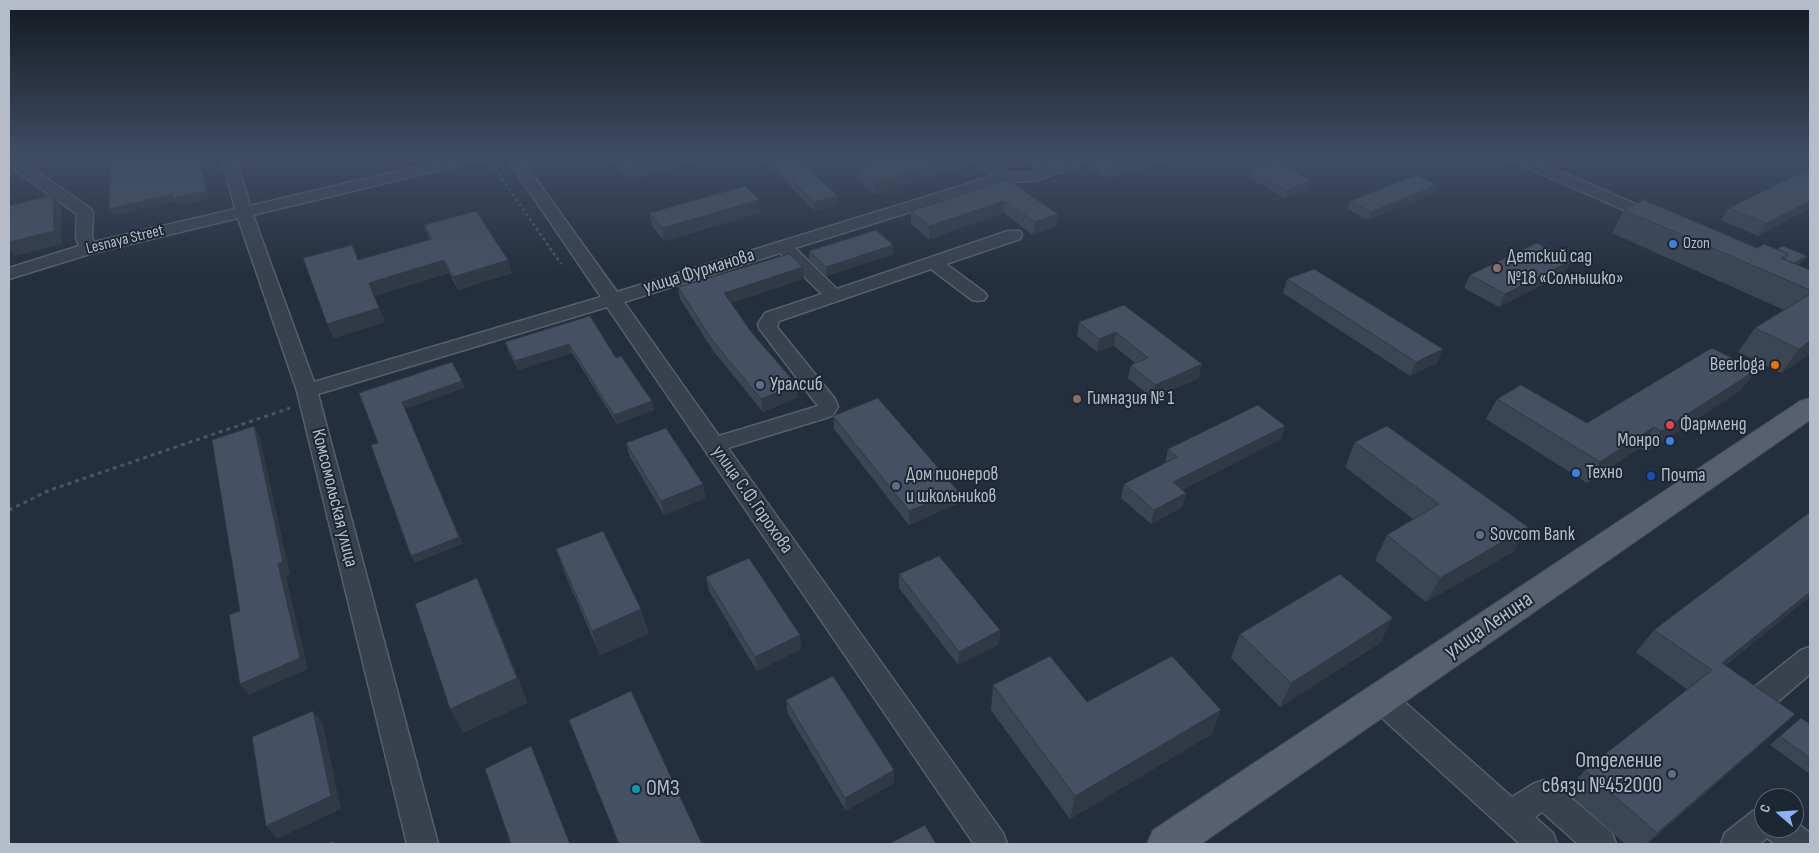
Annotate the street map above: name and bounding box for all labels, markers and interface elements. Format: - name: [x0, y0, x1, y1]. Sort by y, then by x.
- street label: Lesnaya Street: [84, 221, 166, 259]
- place label: Ozon: [1683, 234, 1710, 254]
- marker: Ozon: [1667, 238, 1679, 250]
- street label: улица Фурманова: [641, 244, 757, 300]
- place label: Детский сад №18 «Солнышко»: [1507, 246, 1623, 290]
- marker: Детский сад №18 «Солнышко»: [1491, 262, 1503, 274]
- place label: Beerloga: [1710, 354, 1765, 376]
- marker: Beerloga: [1769, 359, 1781, 371]
- place label: Уралсиб: [770, 374, 823, 396]
- marker: Уралсиб: [754, 379, 766, 391]
- place label: Гимназия № 1: [1087, 388, 1174, 410]
- marker: Гимназия № 1: [1071, 393, 1083, 405]
- place label: Фармленд: [1680, 414, 1746, 436]
- marker: Фармленд: [1664, 419, 1676, 431]
- street label: Комсомольская улица: [306, 427, 362, 569]
- place label: Монро: [1617, 430, 1660, 452]
- marker: Монро: [1664, 435, 1676, 447]
- street label: улица С.Ф.Горохова: [706, 442, 798, 558]
- place label: Техно: [1586, 462, 1623, 484]
- place label: Дом пионеров и школьников: [906, 464, 999, 508]
- place label: Почта: [1661, 465, 1706, 487]
- marker: Техно: [1570, 467, 1582, 479]
- marker: Почта: [1645, 470, 1657, 482]
- marker: Дом пионеров и школьников: [890, 480, 902, 492]
- place label: Sovcom Bank: [1490, 524, 1575, 546]
- marker: Sovcom Bank: [1474, 529, 1486, 541]
- street label: улица Ленина: [1440, 587, 1538, 665]
- place label: Отделение связи №452000: [1542, 748, 1662, 799]
- marker: Отделение связи №452000: [1666, 768, 1678, 780]
- place label: ОМЗ: [646, 776, 680, 802]
- marker: ОМЗ: [630, 783, 642, 795]
- north arrow: [1754, 788, 1804, 838]
- text: С: [1756, 802, 1774, 814]

